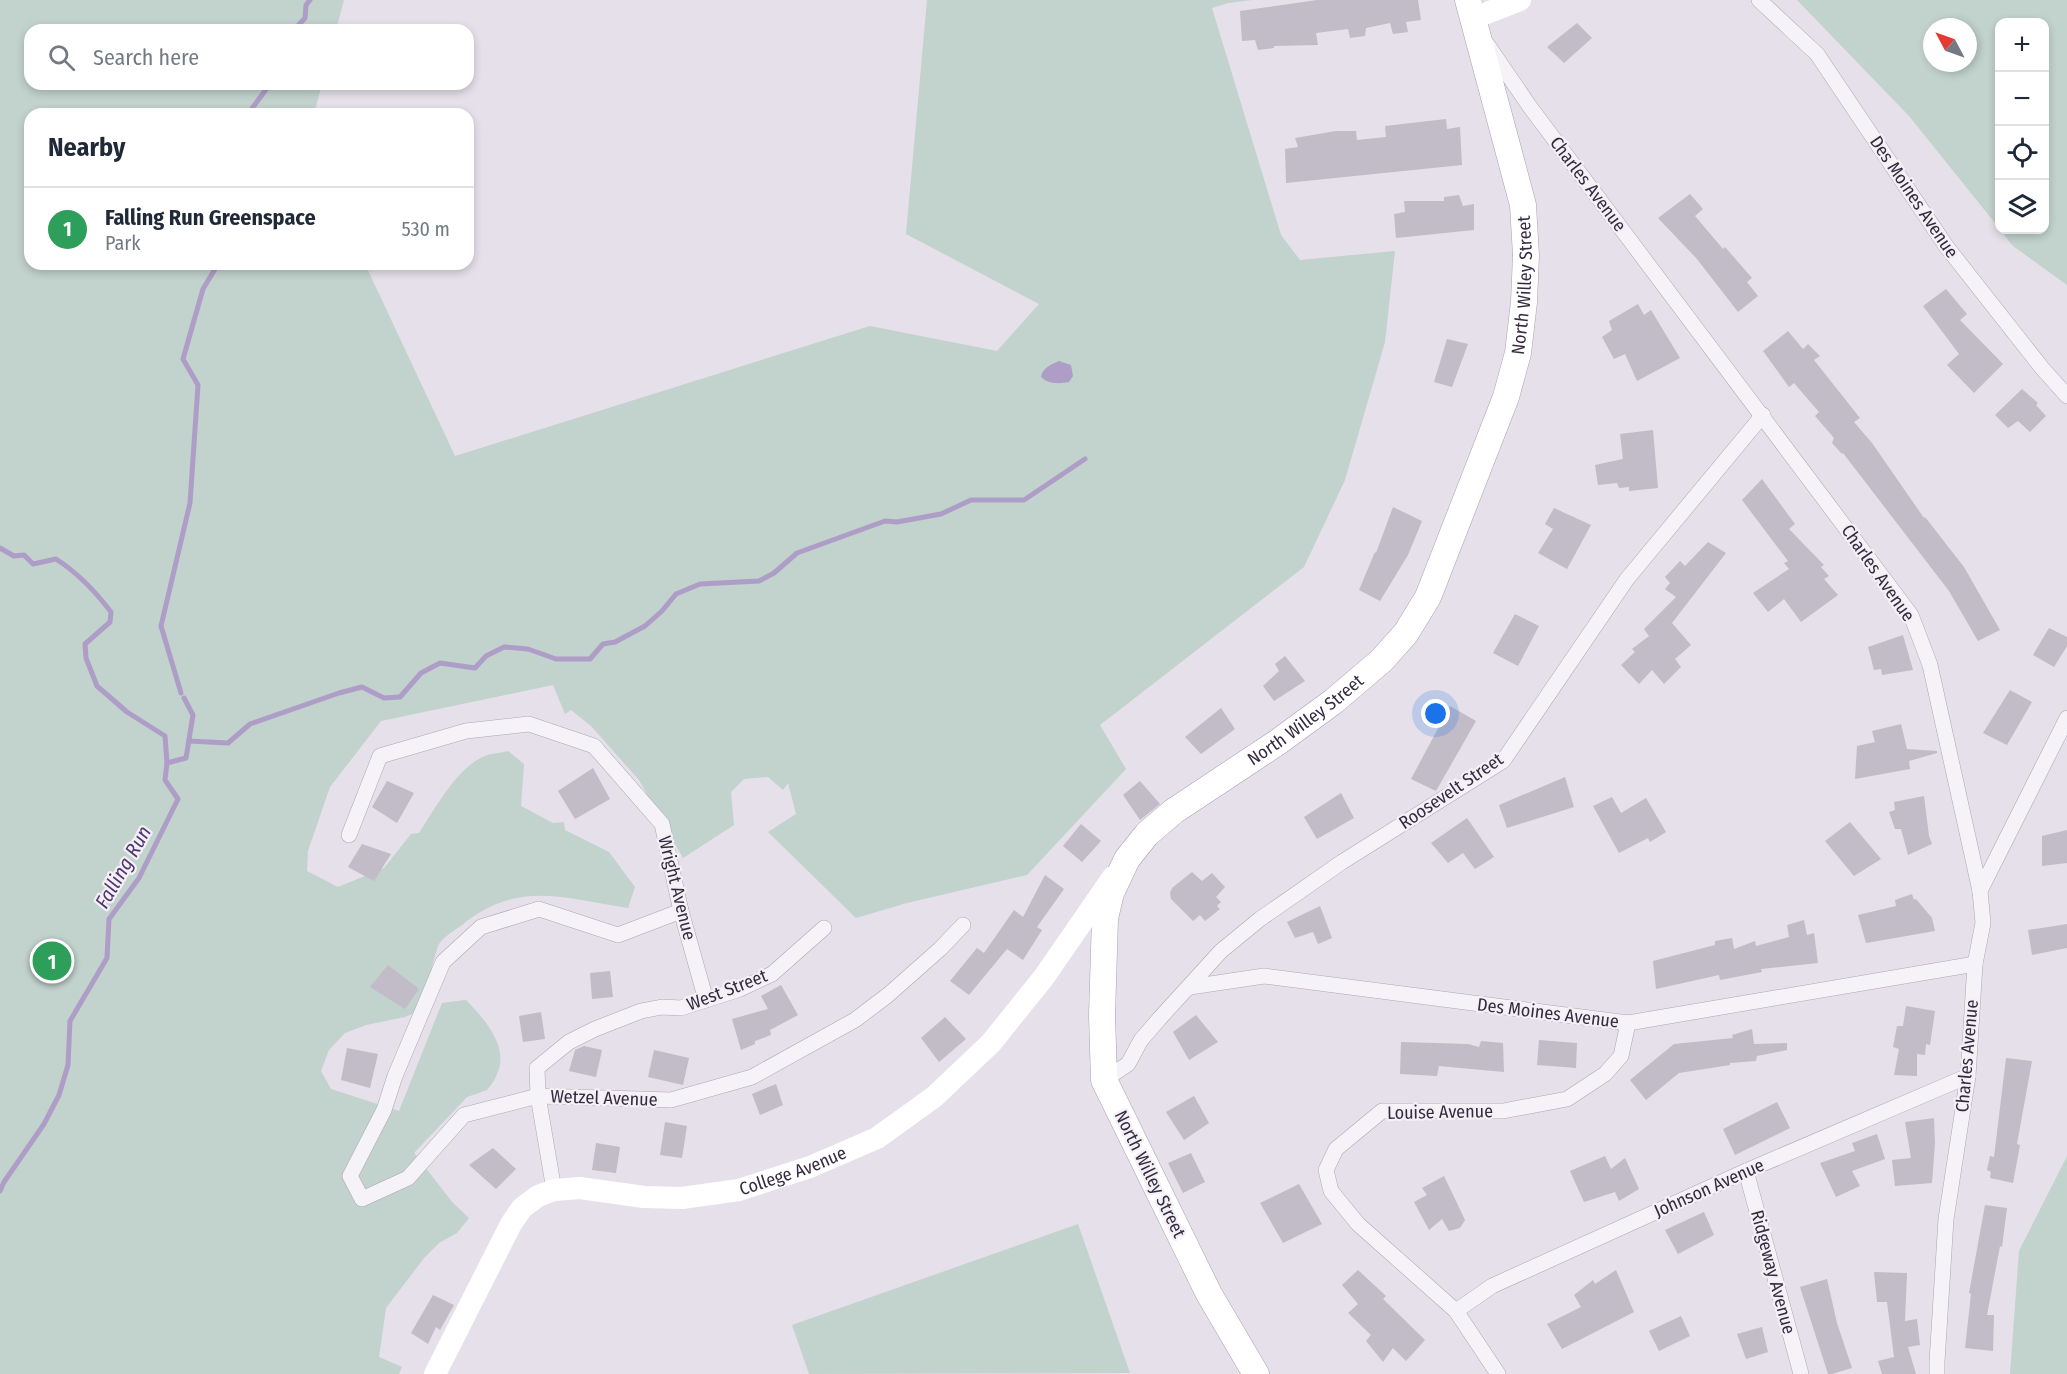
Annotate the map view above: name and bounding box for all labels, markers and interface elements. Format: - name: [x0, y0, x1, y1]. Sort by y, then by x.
- north arrow: [1923, 18, 1977, 72]
- map controls: [1995, 18, 2049, 234]
- button: +: [1995, 18, 2049, 72]
- search box: [24, 24, 474, 90]
- icon: search: [45, 41, 78, 74]
- text: Search here: [93, 44, 199, 71]
- button: −: [1995, 72, 2049, 126]
- button: locate: [1995, 126, 2049, 180]
- text: Nearby: [48, 132, 125, 163]
- street label: Charles Avenue: [1545, 132, 1631, 236]
- street label: Des Moines Avenue: [1865, 132, 1963, 262]
- button: layers: [1995, 180, 2049, 234]
- text: Falling Run Greenspace: [105, 204, 316, 231]
- street label: North Willey Street: [1507, 215, 1537, 356]
- text: 1: [63, 217, 72, 241]
- text: 530 m: [401, 217, 450, 241]
- text: Park: [105, 231, 141, 255]
- street label: Charles Avenue: [1837, 520, 1920, 626]
- street label: North Willey Street: [1243, 670, 1368, 770]
- your location: [1421, 699, 1450, 728]
- street label: Roosevelt Street: [1395, 748, 1507, 834]
- water label: Falling Run: [90, 822, 156, 912]
- street label: Wright Avenue: [653, 834, 701, 942]
- pin: 1: [32, 938, 72, 984]
- street label: West Street: [684, 965, 770, 1015]
- street label: Des Moines Avenue: [1476, 993, 1620, 1033]
- street label: Charles Avenue: [1951, 999, 1983, 1113]
- street label: Wetzel Avenue: [550, 1085, 658, 1111]
- street label: Louise Avenue: [1387, 1100, 1493, 1124]
- street label: North Willey Street: [1110, 1107, 1190, 1241]
- street label: College Avenue: [737, 1142, 850, 1200]
- street label: Johnson Avenue: [1650, 1154, 1768, 1222]
- street label: Ridgeway Avenue: [1746, 1208, 1800, 1337]

